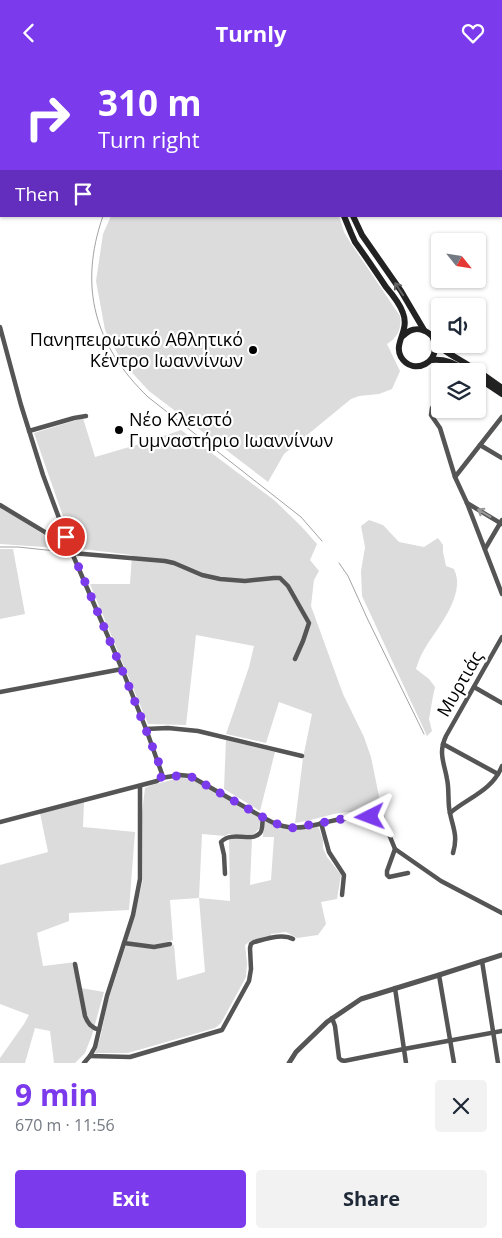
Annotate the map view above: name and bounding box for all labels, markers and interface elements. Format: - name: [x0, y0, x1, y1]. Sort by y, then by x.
- text: Turnly: [216, 18, 286, 48]
- icon: back: [15, 19, 43, 47]
- icon: heart: [459, 19, 487, 47]
- text: 310 m: [98, 79, 202, 126]
- icon: right: [15, 85, 80, 150]
- text: Turn right: [98, 124, 200, 154]
- icon: arrive: [69, 180, 97, 208]
- text: Then: [15, 181, 59, 207]
- north arrow: [431, 233, 486, 287]
- map controls: [431, 233, 486, 418]
- one-way arrow: [394, 282, 404, 296]
- button: sound: [431, 298, 486, 353]
- place label: Πανηπειρωτικό Αθλητικό Κέντρο Ιωαννίνων: [30, 327, 243, 372]
- marker: Πανηπειρωτικό Αθλητικό Κέντρο Ιωαννίνων: [247, 344, 259, 356]
- button: layers: [431, 363, 486, 418]
- place label: Νέο Κλειστό Γυμναστήριο Ιωαννίνων: [129, 407, 333, 452]
- marker: Νέο Κλειστό Γυμναστήριο Ιωαννίνων: [113, 424, 125, 436]
- one-way arrow: [478, 508, 492, 518]
- pin: [45, 516, 87, 558]
- icon: arrive: [52, 523, 80, 551]
- street label: Μυρτιάς: [431, 646, 488, 721]
- position arrow: [343, 790, 395, 842]
- text: 9 min: [15, 1074, 98, 1115]
- button: close: [435, 1080, 487, 1132]
- text: 670 m · 11:56: [15, 1114, 115, 1136]
- button: Exit: [15, 1170, 246, 1228]
- button: Share: [256, 1170, 487, 1228]

